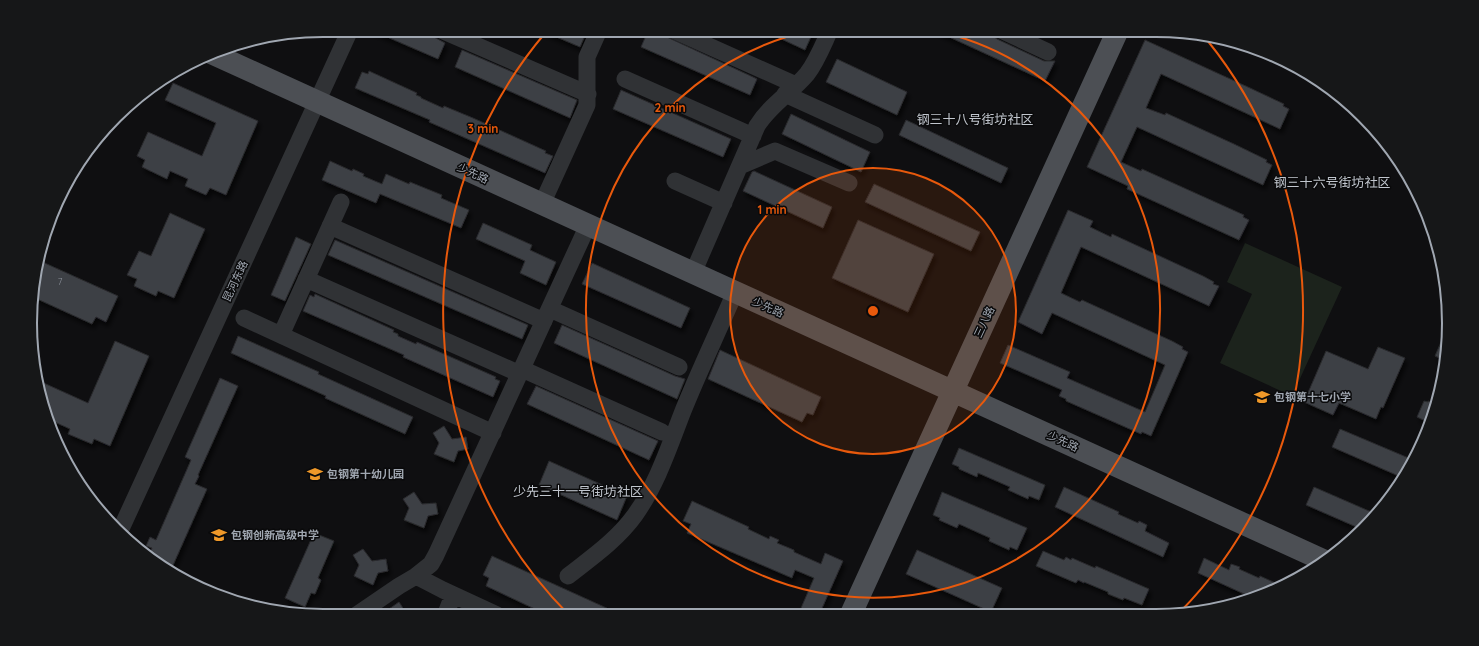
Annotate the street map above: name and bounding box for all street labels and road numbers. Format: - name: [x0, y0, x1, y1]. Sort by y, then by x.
- street label: 少先路: [455, 160, 491, 186]
- street label: 昆河东路: [219, 258, 251, 304]
- street label: 少先路: [750, 294, 786, 320]
- street label: 三八路: [971, 304, 997, 340]
- street label: 少先路: [1045, 428, 1081, 454]

